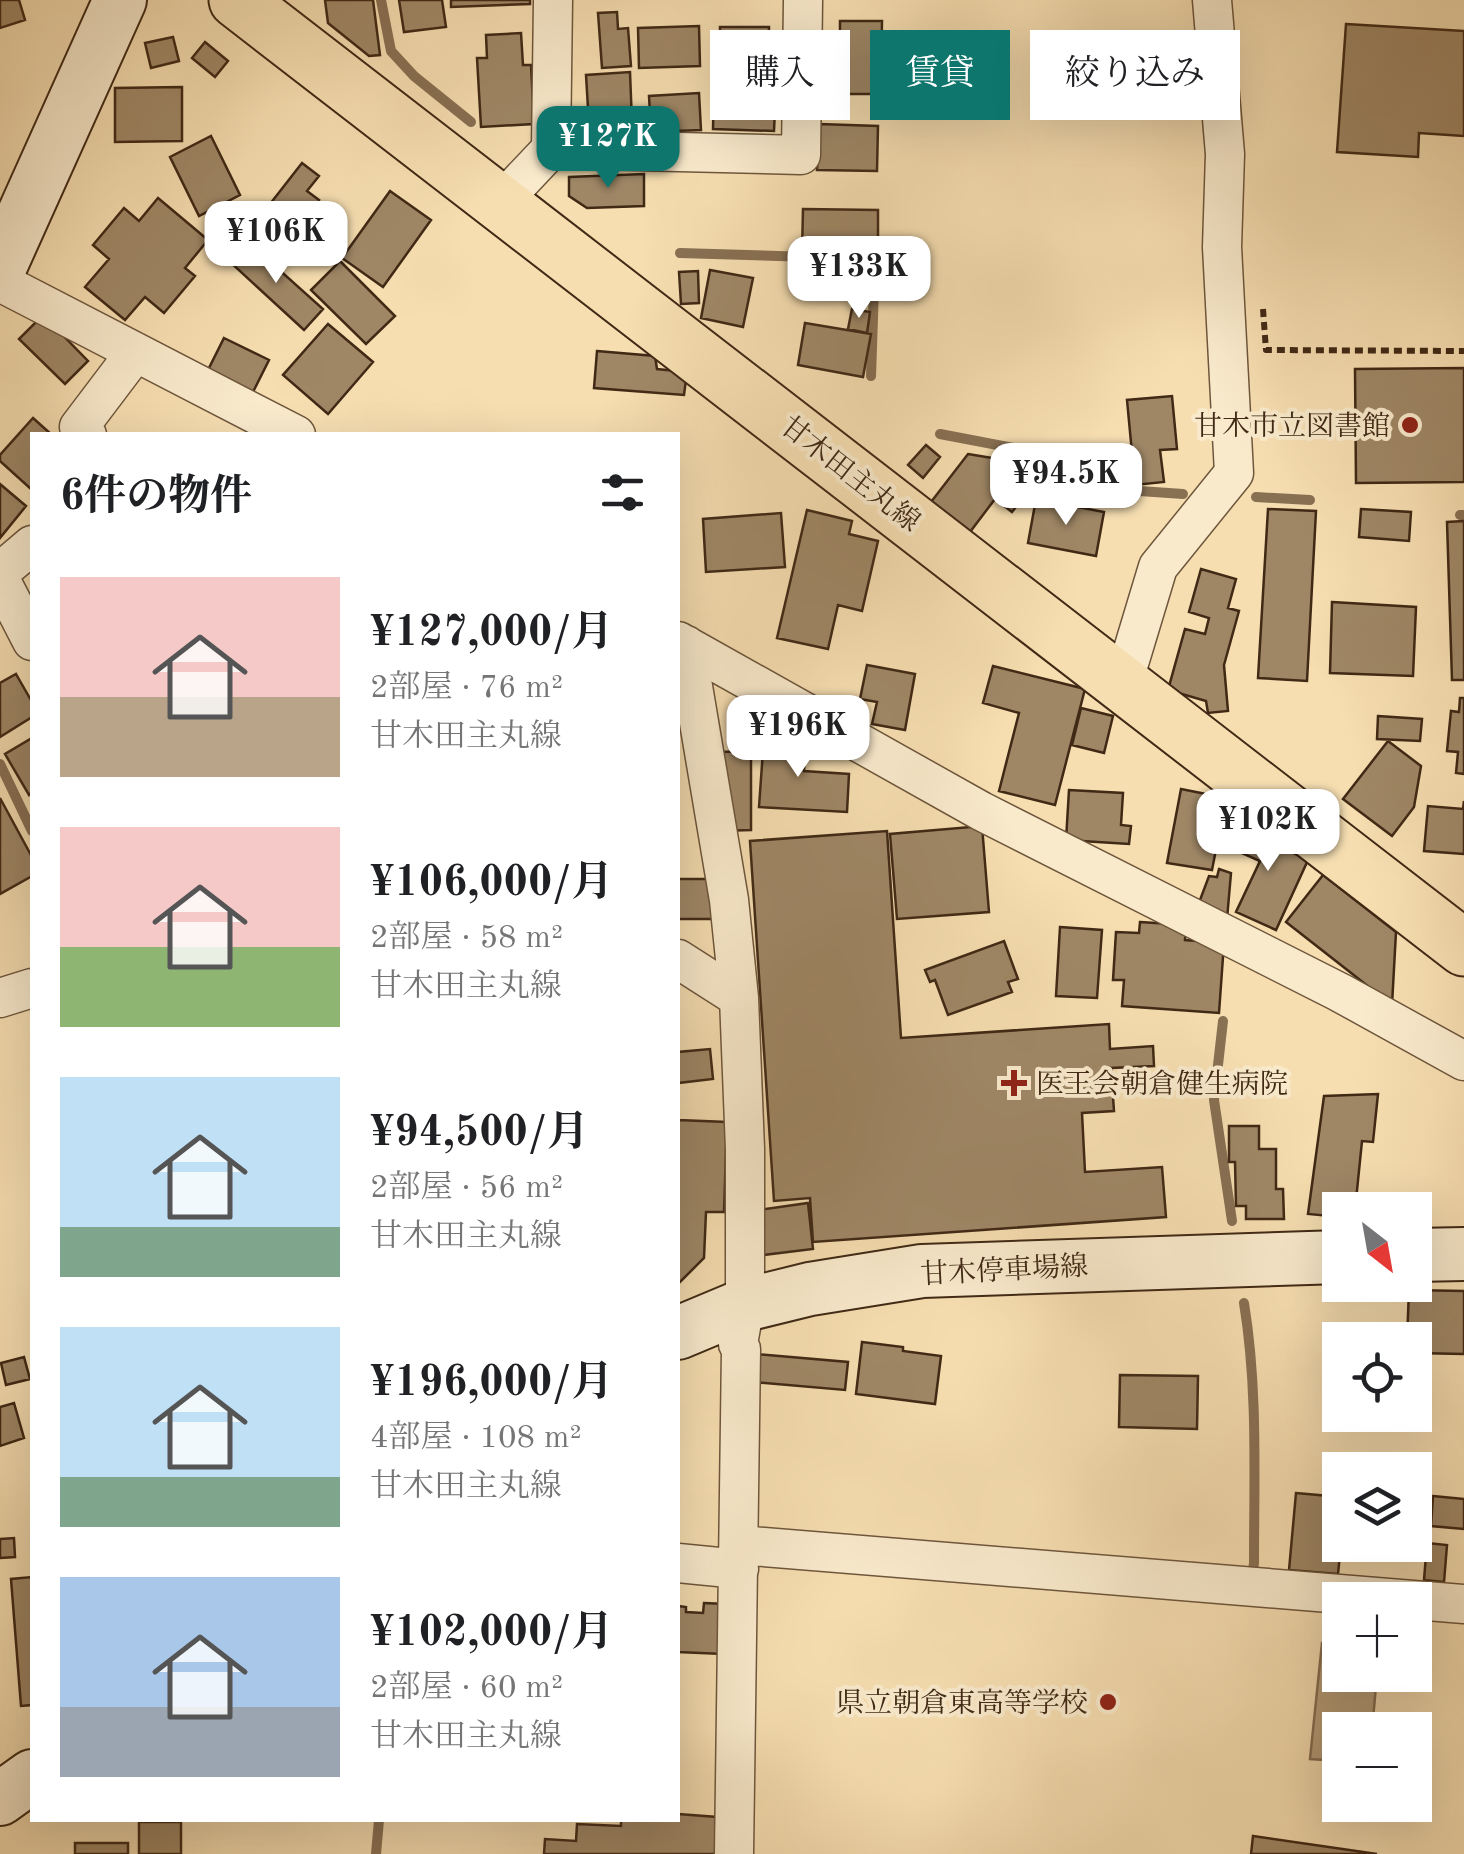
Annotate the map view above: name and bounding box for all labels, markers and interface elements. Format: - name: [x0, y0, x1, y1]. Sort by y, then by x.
- chip: 購入: [710, 30, 850, 120]
- chip: 賃貸: [870, 30, 1010, 120]
- chip: 絞り込み: [1030, 30, 1240, 120]
- pin: ¥127K: [538, 106, 678, 191]
- text: ¥127K: [559, 122, 657, 154]
- pin: ¥106K: [206, 201, 346, 286]
- text: ¥106K: [227, 217, 325, 249]
- pin: ¥133K: [789, 236, 929, 321]
- text: ¥133K: [810, 252, 908, 284]
- street label: 甘木田主丸線: [774, 410, 926, 538]
- place label: 甘木市立図書館: [1194, 411, 1390, 442]
- marker: 甘木市立図書館: [1399, 414, 1421, 436]
- pin: ¥94.5K: [985, 443, 1147, 528]
- text: ¥94.5K: [1012, 459, 1120, 491]
- icon: filters: [595, 465, 650, 520]
- text: 6件の物件: [60, 477, 252, 519]
- text: ¥127,000/月: [370, 613, 613, 655]
- icon: home: [140, 617, 260, 737]
- text: 2部屋 · 76 m²: [370, 673, 563, 705]
- pin: ¥196K: [728, 695, 868, 780]
- text: ¥196K: [749, 711, 847, 743]
- text: 甘木田主丸線: [370, 722, 562, 754]
- pin: ¥102K: [1198, 789, 1338, 874]
- text: ¥102K: [1219, 805, 1317, 837]
- text: ¥106,000/月: [370, 863, 613, 905]
- icon: home: [140, 867, 260, 987]
- text: 2部屋 · 58 m²: [370, 923, 563, 955]
- text: 甘木田主丸線: [370, 972, 562, 1004]
- place label: 医王会朝倉健生病院: [1036, 1069, 1288, 1100]
- marker: 医王会朝倉健生病院: [1001, 1070, 1027, 1096]
- text: ¥94,500/月: [370, 1113, 589, 1155]
- icon: home: [140, 1117, 260, 1237]
- text: 2部屋 · 56 m²: [370, 1173, 563, 1205]
- north arrow: [1322, 1192, 1432, 1302]
- map controls: [1322, 1192, 1432, 1822]
- text: 甘木田主丸線: [370, 1222, 562, 1254]
- street label: 甘木停車場線: [919, 1251, 1089, 1290]
- button: locate: [1322, 1322, 1432, 1432]
- text: ¥196,000/月: [370, 1363, 613, 1405]
- icon: home: [140, 1367, 260, 1487]
- text: 4部屋 · 108 m²: [370, 1423, 582, 1455]
- button: layers: [1322, 1452, 1432, 1562]
- text: 甘木田主丸線: [370, 1472, 562, 1504]
- button: +: [1322, 1582, 1432, 1692]
- text: ¥102,000/月: [370, 1613, 613, 1655]
- icon: home: [140, 1617, 260, 1737]
- text: 2部屋 · 60 m²: [370, 1673, 563, 1705]
- place label: 県立朝倉東高等学校: [836, 1688, 1088, 1719]
- marker: 県立朝倉東高等学校: [1097, 1691, 1119, 1713]
- button: −: [1322, 1712, 1432, 1822]
- text: 甘木田主丸線: [370, 1722, 562, 1754]

